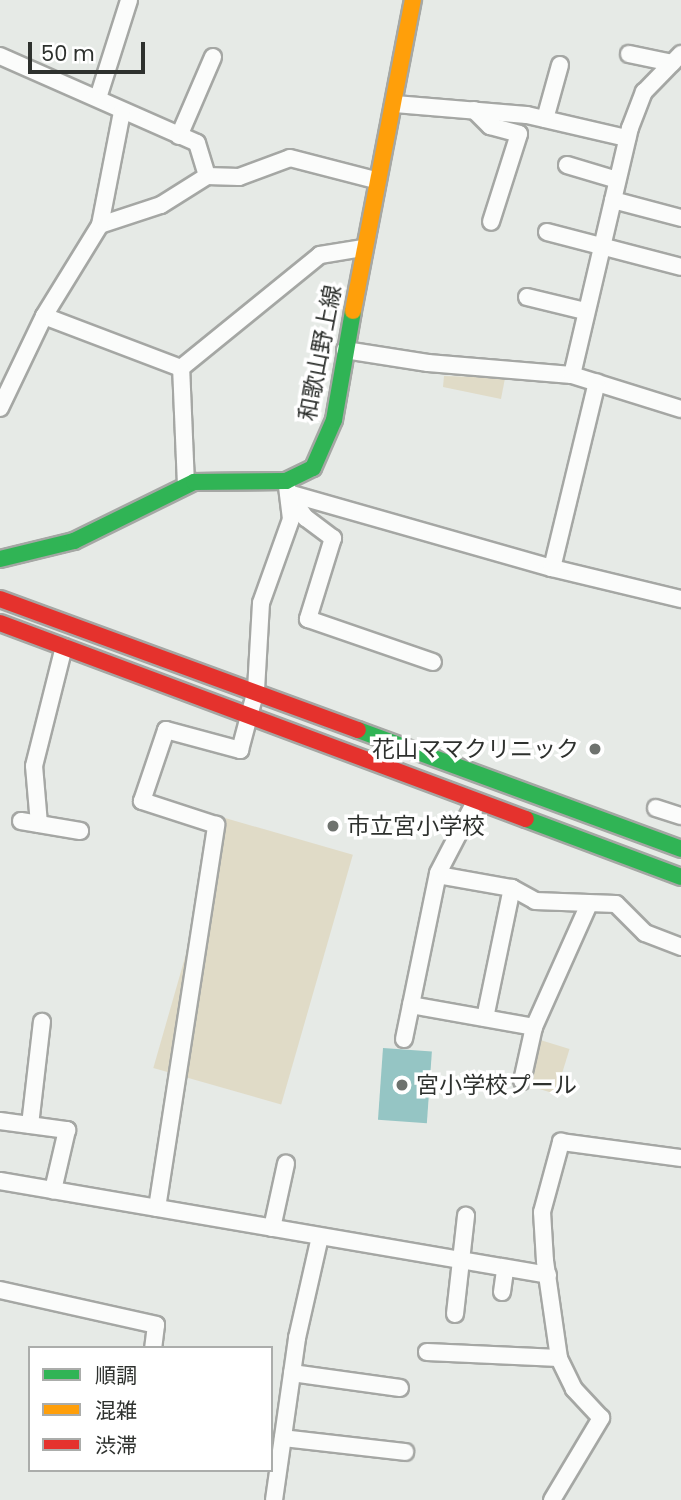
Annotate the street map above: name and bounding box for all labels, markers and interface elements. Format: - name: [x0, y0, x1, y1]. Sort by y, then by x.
- scale bar: [32, 28, 149, 72]
- text: 50 m: [41, 39, 95, 68]
- street label: 和歌山野上線: [293, 283, 347, 423]
- place label: 花山ママクリニック: [372, 735, 579, 763]
- marker: 花山ママクリニック: [585, 739, 605, 759]
- place label: 市立宮小学校: [347, 812, 485, 840]
- marker: 市立宮小学校: [325, 818, 341, 834]
- place label: 宮小学校プール: [416, 1071, 577, 1099]
- marker: 宮小学校プール: [394, 1077, 410, 1093]
- legend: [28, 1346, 273, 1472]
- text: 順調: [95, 1361, 137, 1390]
- text: 混雑: [95, 1396, 137, 1425]
- text: 渋滞: [95, 1431, 137, 1460]

